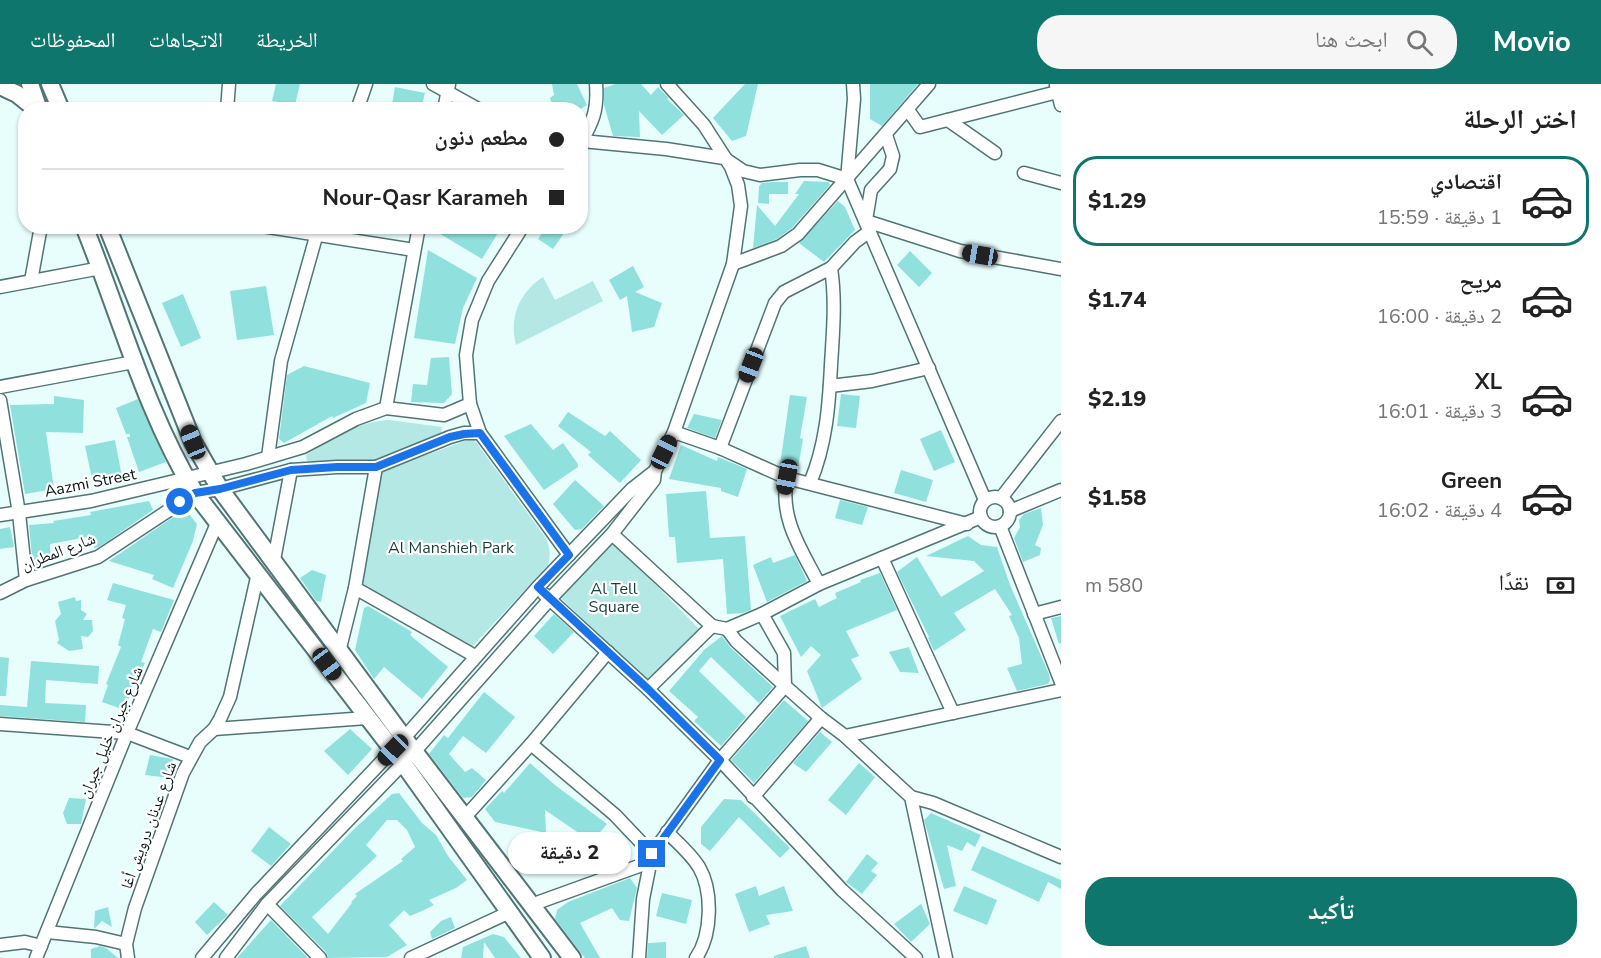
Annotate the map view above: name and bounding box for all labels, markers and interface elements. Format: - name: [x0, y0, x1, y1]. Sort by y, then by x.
- search box: [1037, 15, 1457, 69]
- text: Movio: [1493, 23, 1571, 61]
- text: ابحث هنا: [1315, 25, 1388, 55]
- text: المحفوظات: [30, 26, 115, 54]
- text: الاتجاهات: [148, 26, 223, 54]
- text: الخريطة: [256, 26, 318, 54]
- icon: search: [1403, 26, 1436, 59]
- text: اختر الرحلة: [1463, 101, 1577, 138]
- text: مطعم دنون: [434, 123, 528, 153]
- text: اقتصادي: [1430, 167, 1502, 197]
- icon: car: [1520, 174, 1574, 228]
- text: Nour-Qasr Karameh: [323, 183, 528, 213]
- text: $1.29: [1088, 186, 1147, 216]
- text: 1 دقيقة · 15:59: [1377, 204, 1502, 231]
- car: [961, 243, 999, 267]
- text: مريح: [1459, 266, 1502, 296]
- icon: car: [1520, 273, 1574, 327]
- text: $1.74: [1088, 285, 1147, 315]
- text: 2 دقيقة · 16:00: [1377, 303, 1502, 330]
- car: [736, 345, 766, 385]
- text: XL: [1475, 367, 1502, 397]
- icon: car: [1520, 372, 1574, 426]
- text: $2.19: [1088, 384, 1147, 414]
- text: 3 دقيقة · 16:01: [1377, 398, 1502, 425]
- car: [178, 422, 208, 462]
- car: [648, 432, 680, 472]
- car: [775, 458, 799, 496]
- street label: Aazmi Street: [43, 463, 138, 503]
- text: Green: [1441, 466, 1502, 496]
- icon: car: [1520, 471, 1574, 525]
- text: $1.58: [1088, 483, 1147, 513]
- route start: [166, 488, 193, 515]
- text: 4 دقيقة · 16:02: [1377, 497, 1502, 524]
- street label: شارع المطران: [18, 528, 99, 576]
- park label: Al Manshieh Park: [388, 537, 515, 559]
- text: نقدًا: [1499, 568, 1529, 598]
- icon: cash: [1544, 569, 1577, 602]
- text: 580 m: [1085, 572, 1143, 599]
- park label: Al Tell Square: [589, 578, 639, 618]
- car: [309, 644, 345, 684]
- street label: شارع جبران خليل جبران: [73, 663, 149, 802]
- car: [374, 731, 412, 769]
- street label: شارع عدنان درويش أغا: [116, 759, 182, 892]
- callout: 2 دقيقة: [508, 833, 631, 875]
- text: 2 دقيقة: [540, 839, 599, 866]
- route end: [638, 840, 665, 867]
- button: تأكيد: [1085, 877, 1577, 946]

